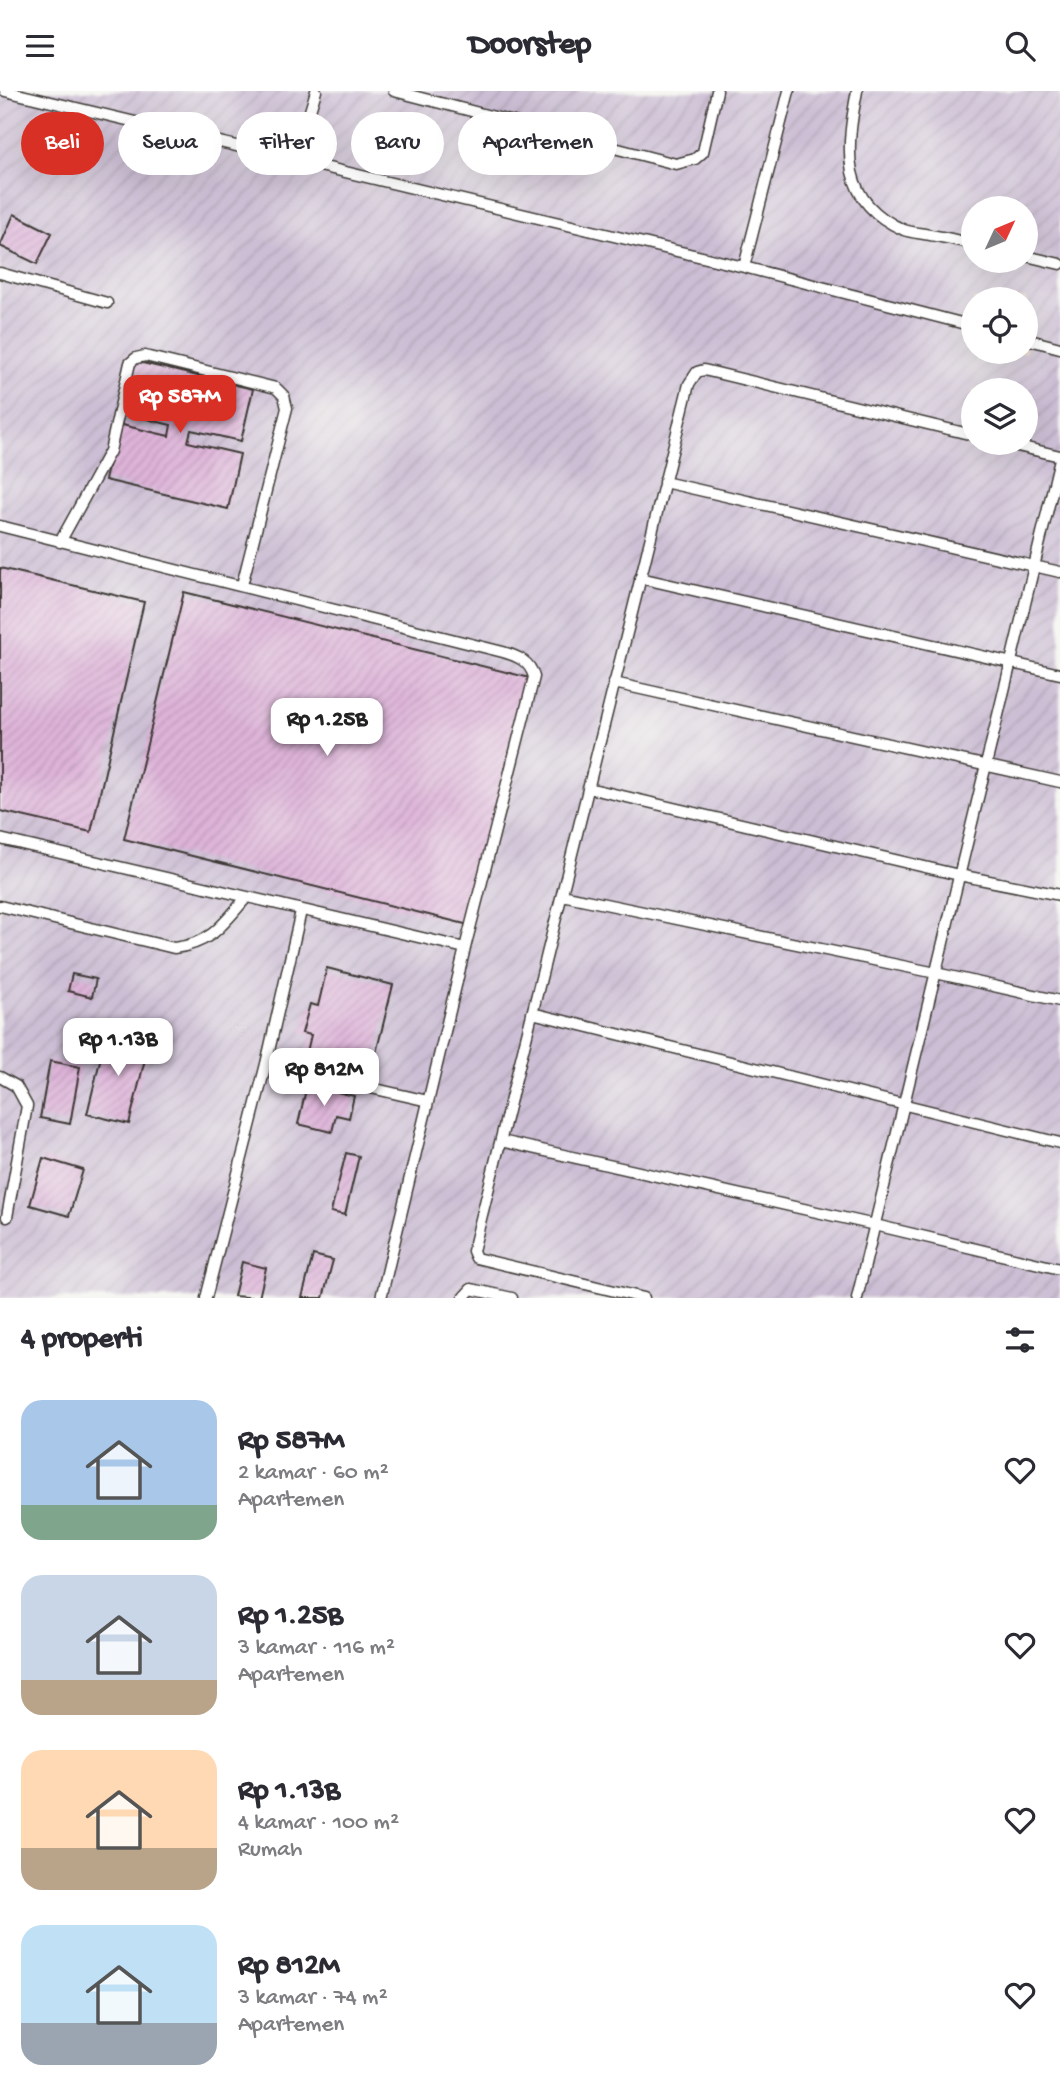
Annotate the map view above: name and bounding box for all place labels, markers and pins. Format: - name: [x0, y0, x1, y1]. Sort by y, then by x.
- pin: Rp 587M: [115, 375, 245, 435]
- pin: Rp 1.25B: [255, 699, 399, 758]
- pin: Rp 1.13B: [46, 1019, 190, 1078]
- pin: Rp 812M: [259, 1049, 389, 1108]

